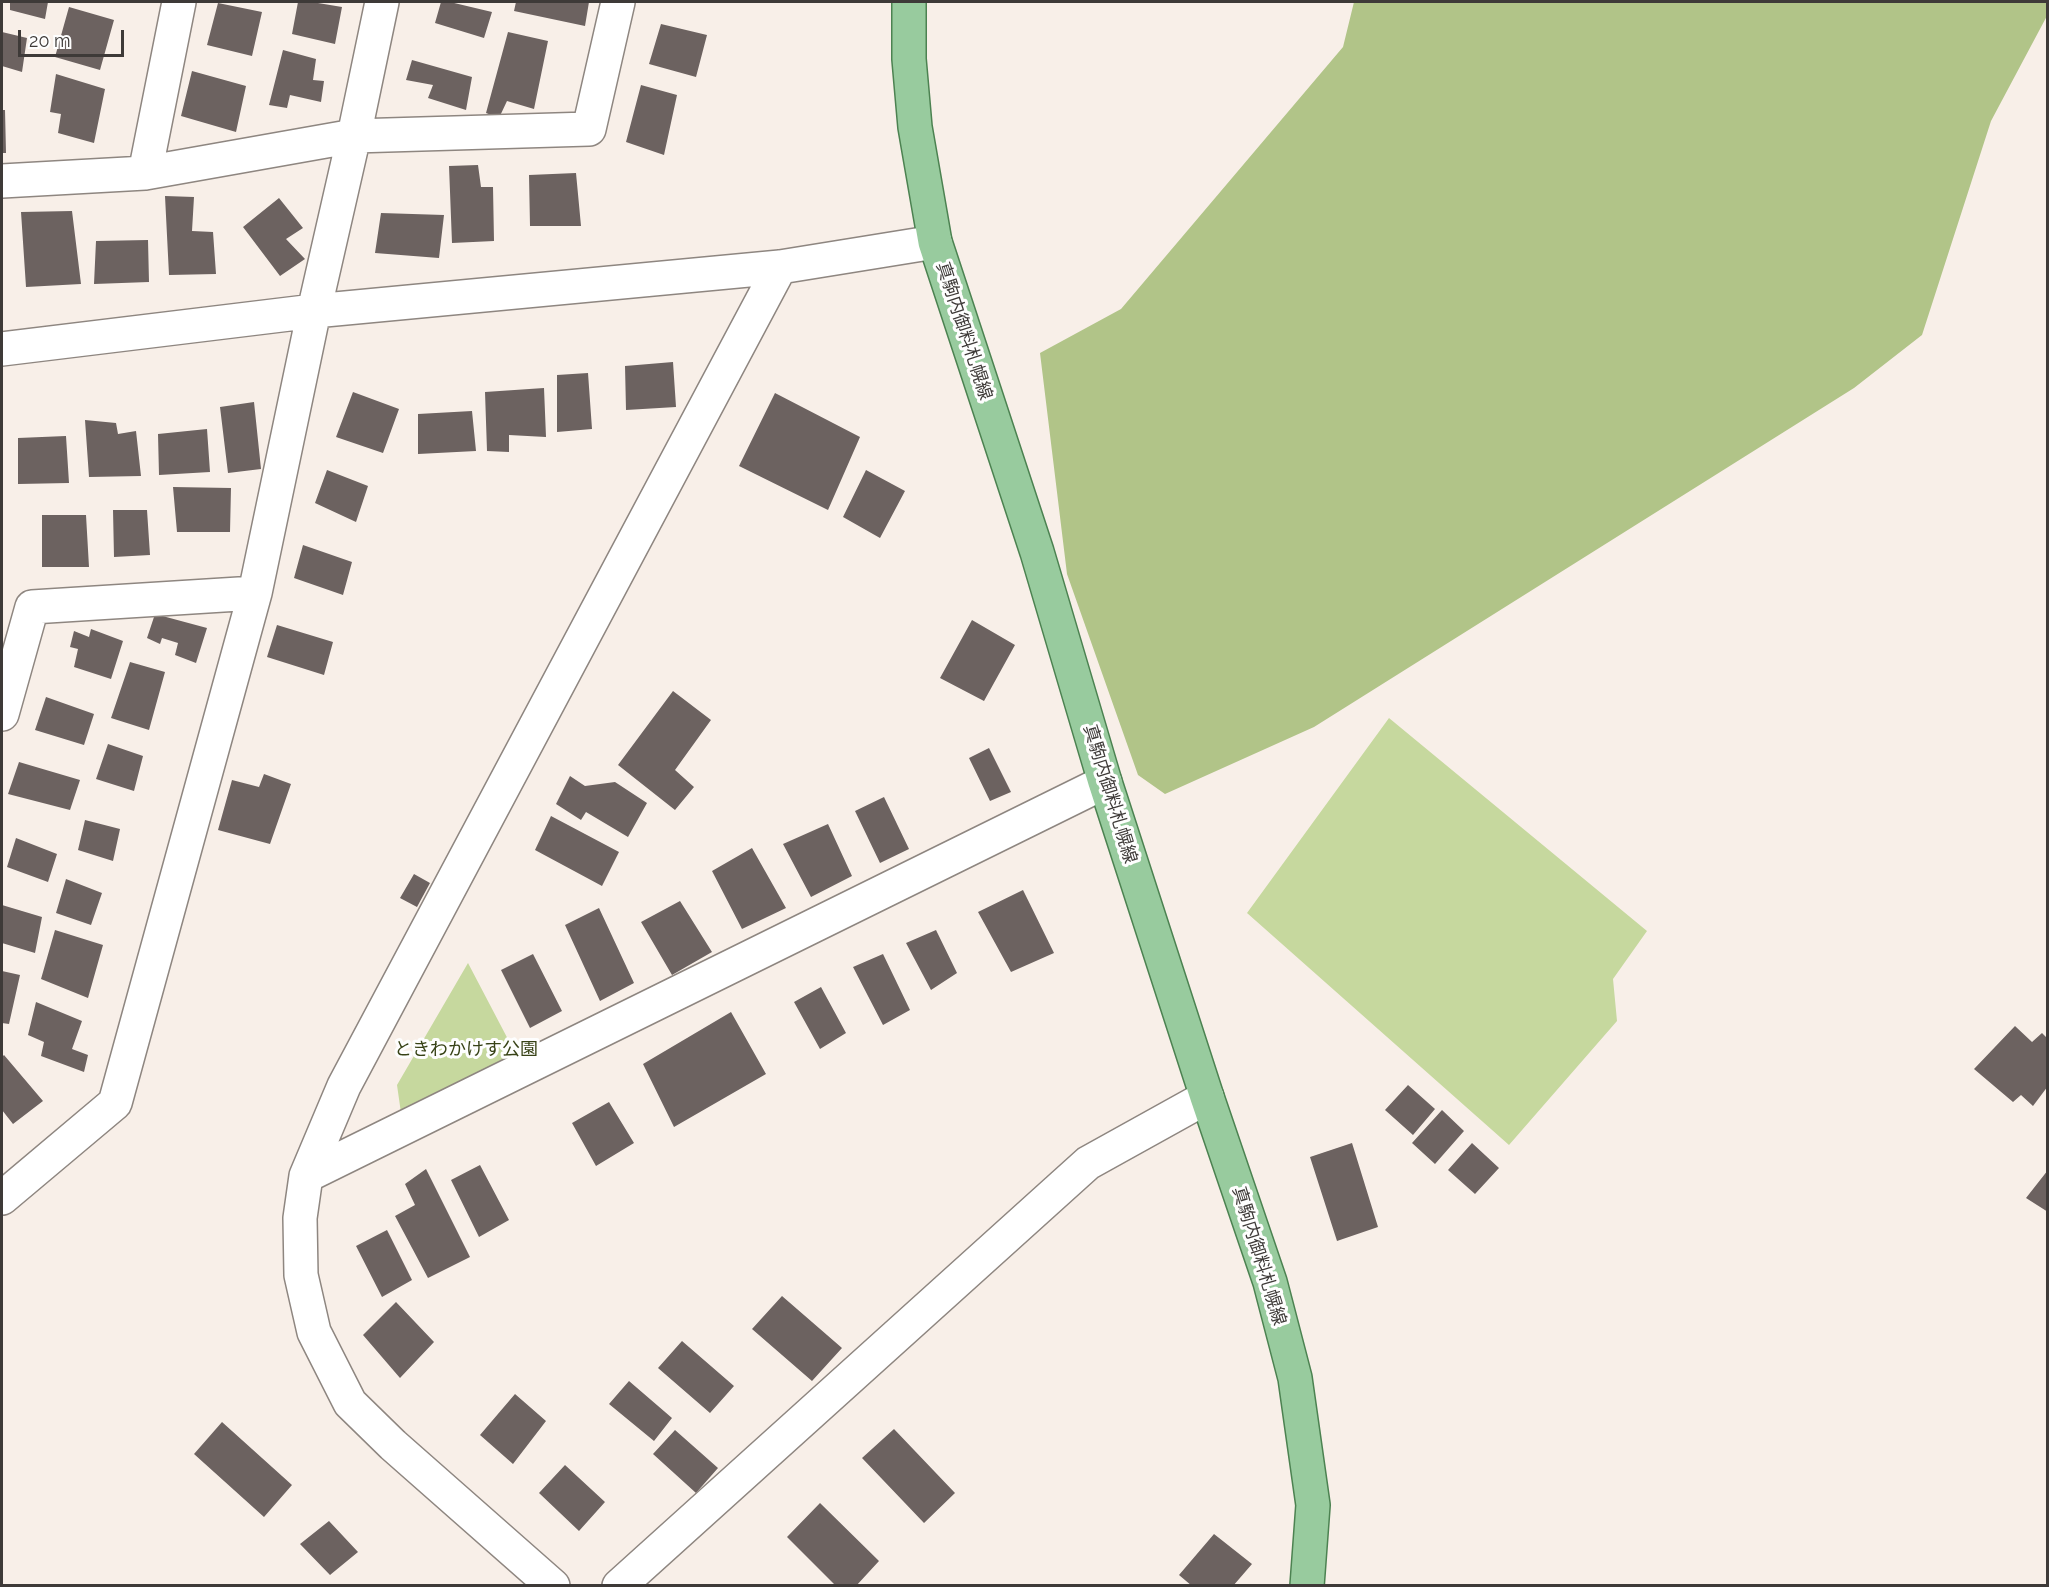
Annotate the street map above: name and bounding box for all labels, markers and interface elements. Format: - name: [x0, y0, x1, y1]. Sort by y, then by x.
- scale bar: [21, 18, 128, 56]
- text: 20 m: [29, 30, 71, 51]
- street label: 真駒内御料札幌線: [931, 259, 997, 403]
- street label: 真駒内御料札幌線: [1079, 722, 1141, 866]
- park label: ときわかけす公園: [394, 1039, 538, 1061]
- street label: 真駒内御料札幌線: [1228, 1184, 1290, 1328]

